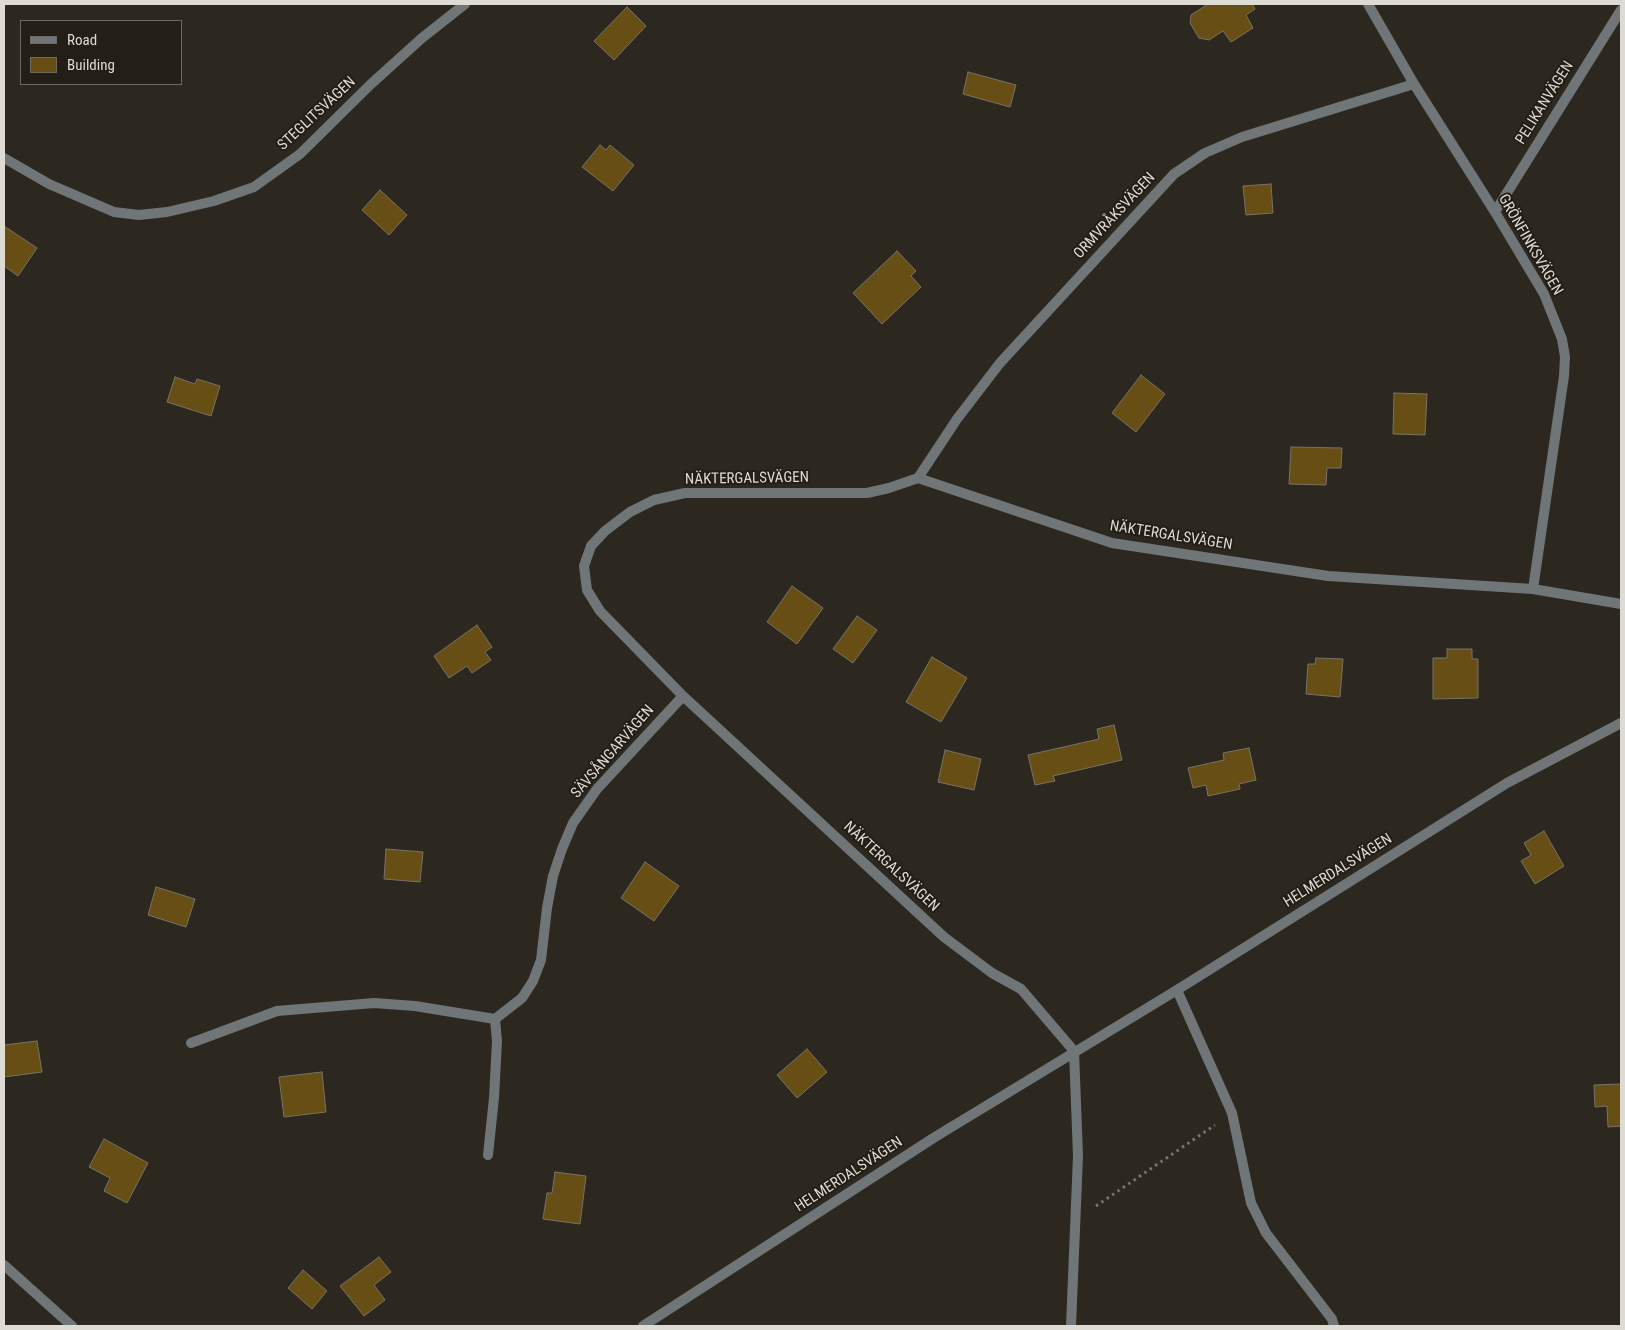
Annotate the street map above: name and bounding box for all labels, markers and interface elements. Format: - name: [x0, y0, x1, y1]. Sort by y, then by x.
- legend: [20, 20, 182, 85]
- text: Road: [67, 31, 97, 49]
- text: Building: [67, 56, 115, 74]
- street label: PELIKANVÄGEN: [1512, 58, 1578, 148]
- street label: STEGLITSVÄGEN: [274, 73, 360, 155]
- street label: ORMVRÅKSVÄGEN: [1070, 169, 1160, 263]
- street label: GRÖNFINKSVÄGEN: [1494, 191, 1566, 299]
- street label: NÄKTERGALSVÄGEN: [685, 469, 809, 489]
- street label: NÄKTERGALSVÄGEN: [1108, 517, 1234, 555]
- street label: SÄVSÅNGARVÄGEN: [568, 702, 658, 802]
- street label: NÄKTERGALSVÄGEN: [840, 818, 942, 916]
- street label: HELMERDALSVÄGEN: [1280, 830, 1396, 912]
- street label: HELMERDALSVÄGEN: [792, 1134, 906, 1216]

